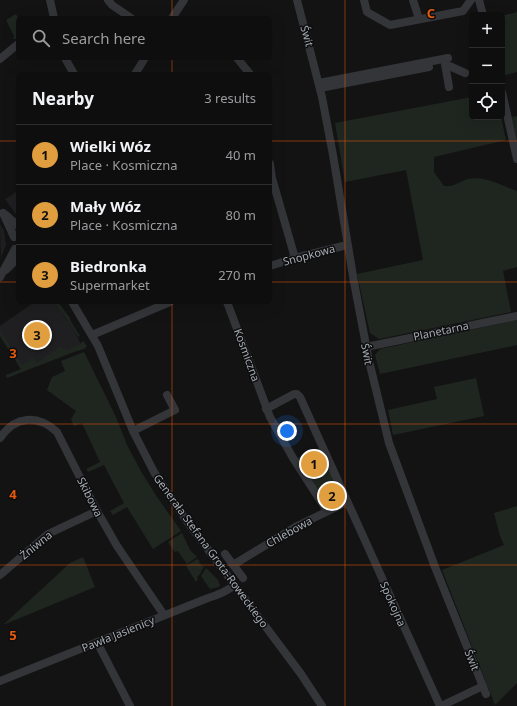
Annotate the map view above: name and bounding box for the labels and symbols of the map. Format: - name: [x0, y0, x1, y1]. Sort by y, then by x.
- text: C: [427, 4, 435, 22]
- street label: Świt: [297, 24, 318, 48]
- street label: Snopkowa: [281, 240, 337, 269]
- street label: Planetarna: [412, 317, 470, 344]
- pin: 3: [24, 320, 50, 350]
- street label: Kosmiczna: [231, 326, 264, 383]
- street label: Świt: [358, 342, 377, 366]
- text: 3: [9, 344, 17, 362]
- your location: [277, 421, 297, 441]
- pin: 1: [301, 449, 327, 479]
- street label: Generała Stefana Grota-Roweckiego: [151, 471, 272, 631]
- street label: Skibowa: [74, 474, 107, 519]
- pin: 2: [319, 481, 345, 511]
- text: 4: [9, 485, 17, 503]
- street label: Chlebowa: [263, 513, 315, 550]
- street label: Żniwna: [16, 527, 55, 562]
- street label: Spokojna: [377, 579, 410, 629]
- street label: Pawła Jasienicy: [79, 612, 157, 655]
- text: 5: [9, 626, 17, 644]
- street label: Świt: [461, 647, 483, 673]

